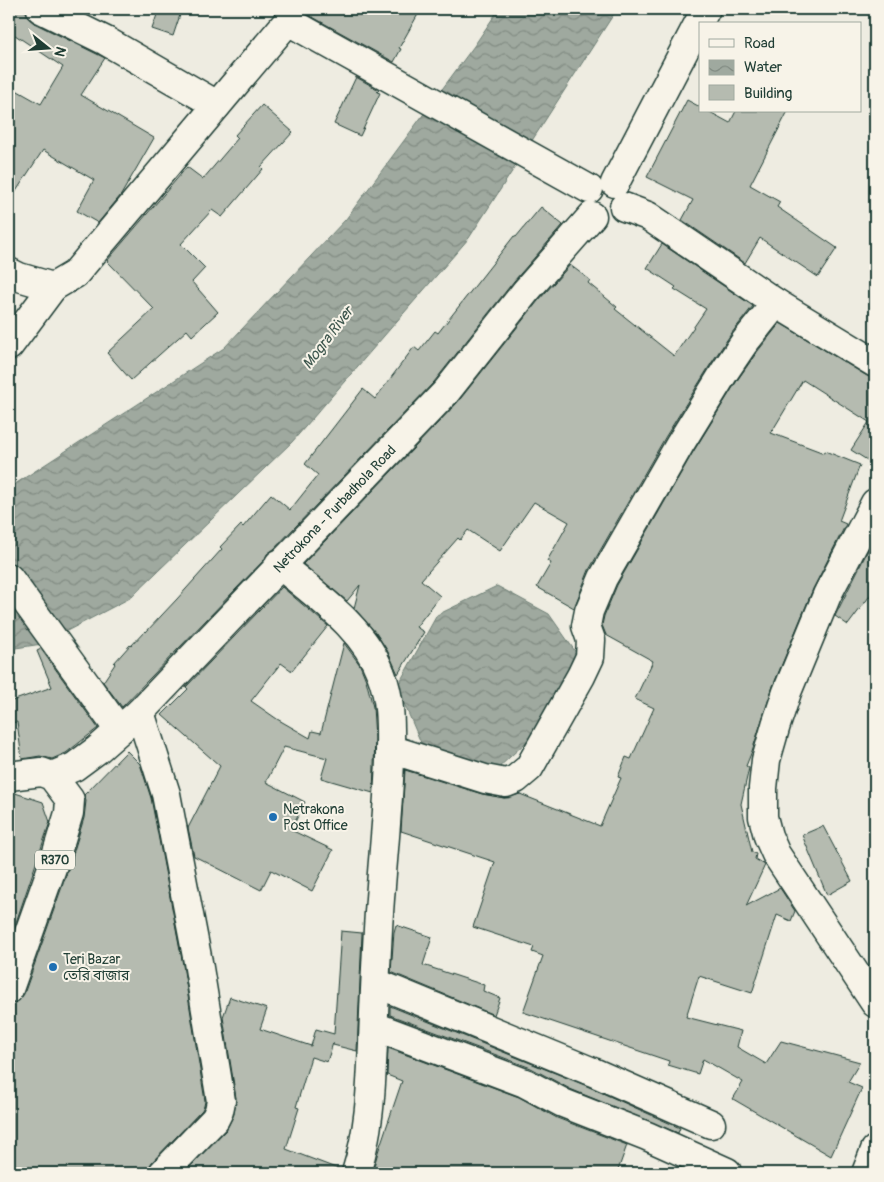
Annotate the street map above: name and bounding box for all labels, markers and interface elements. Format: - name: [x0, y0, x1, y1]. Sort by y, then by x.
- north arrow: [22, 22, 72, 72]
- legend: [699, 22, 862, 112]
- text: Road: [744, 34, 775, 53]
- text: N: [50, 45, 69, 59]
- text: Water: [744, 58, 783, 77]
- text: Building: [744, 84, 792, 103]
- water label: Mogra River: [298, 302, 359, 373]
- street label: Netrokona - Purbadhola Road: [269, 441, 399, 576]
- place label: Netrakona Post Office: [283, 801, 348, 834]
- marker: Netrakona Post Office: [267, 811, 279, 823]
- road number: R370: [35, 850, 75, 870]
- place label: Teri Bazar তেরি বাজার: [63, 951, 130, 984]
- marker: Teri Bazar তেরি বাজার: [47, 961, 59, 973]

